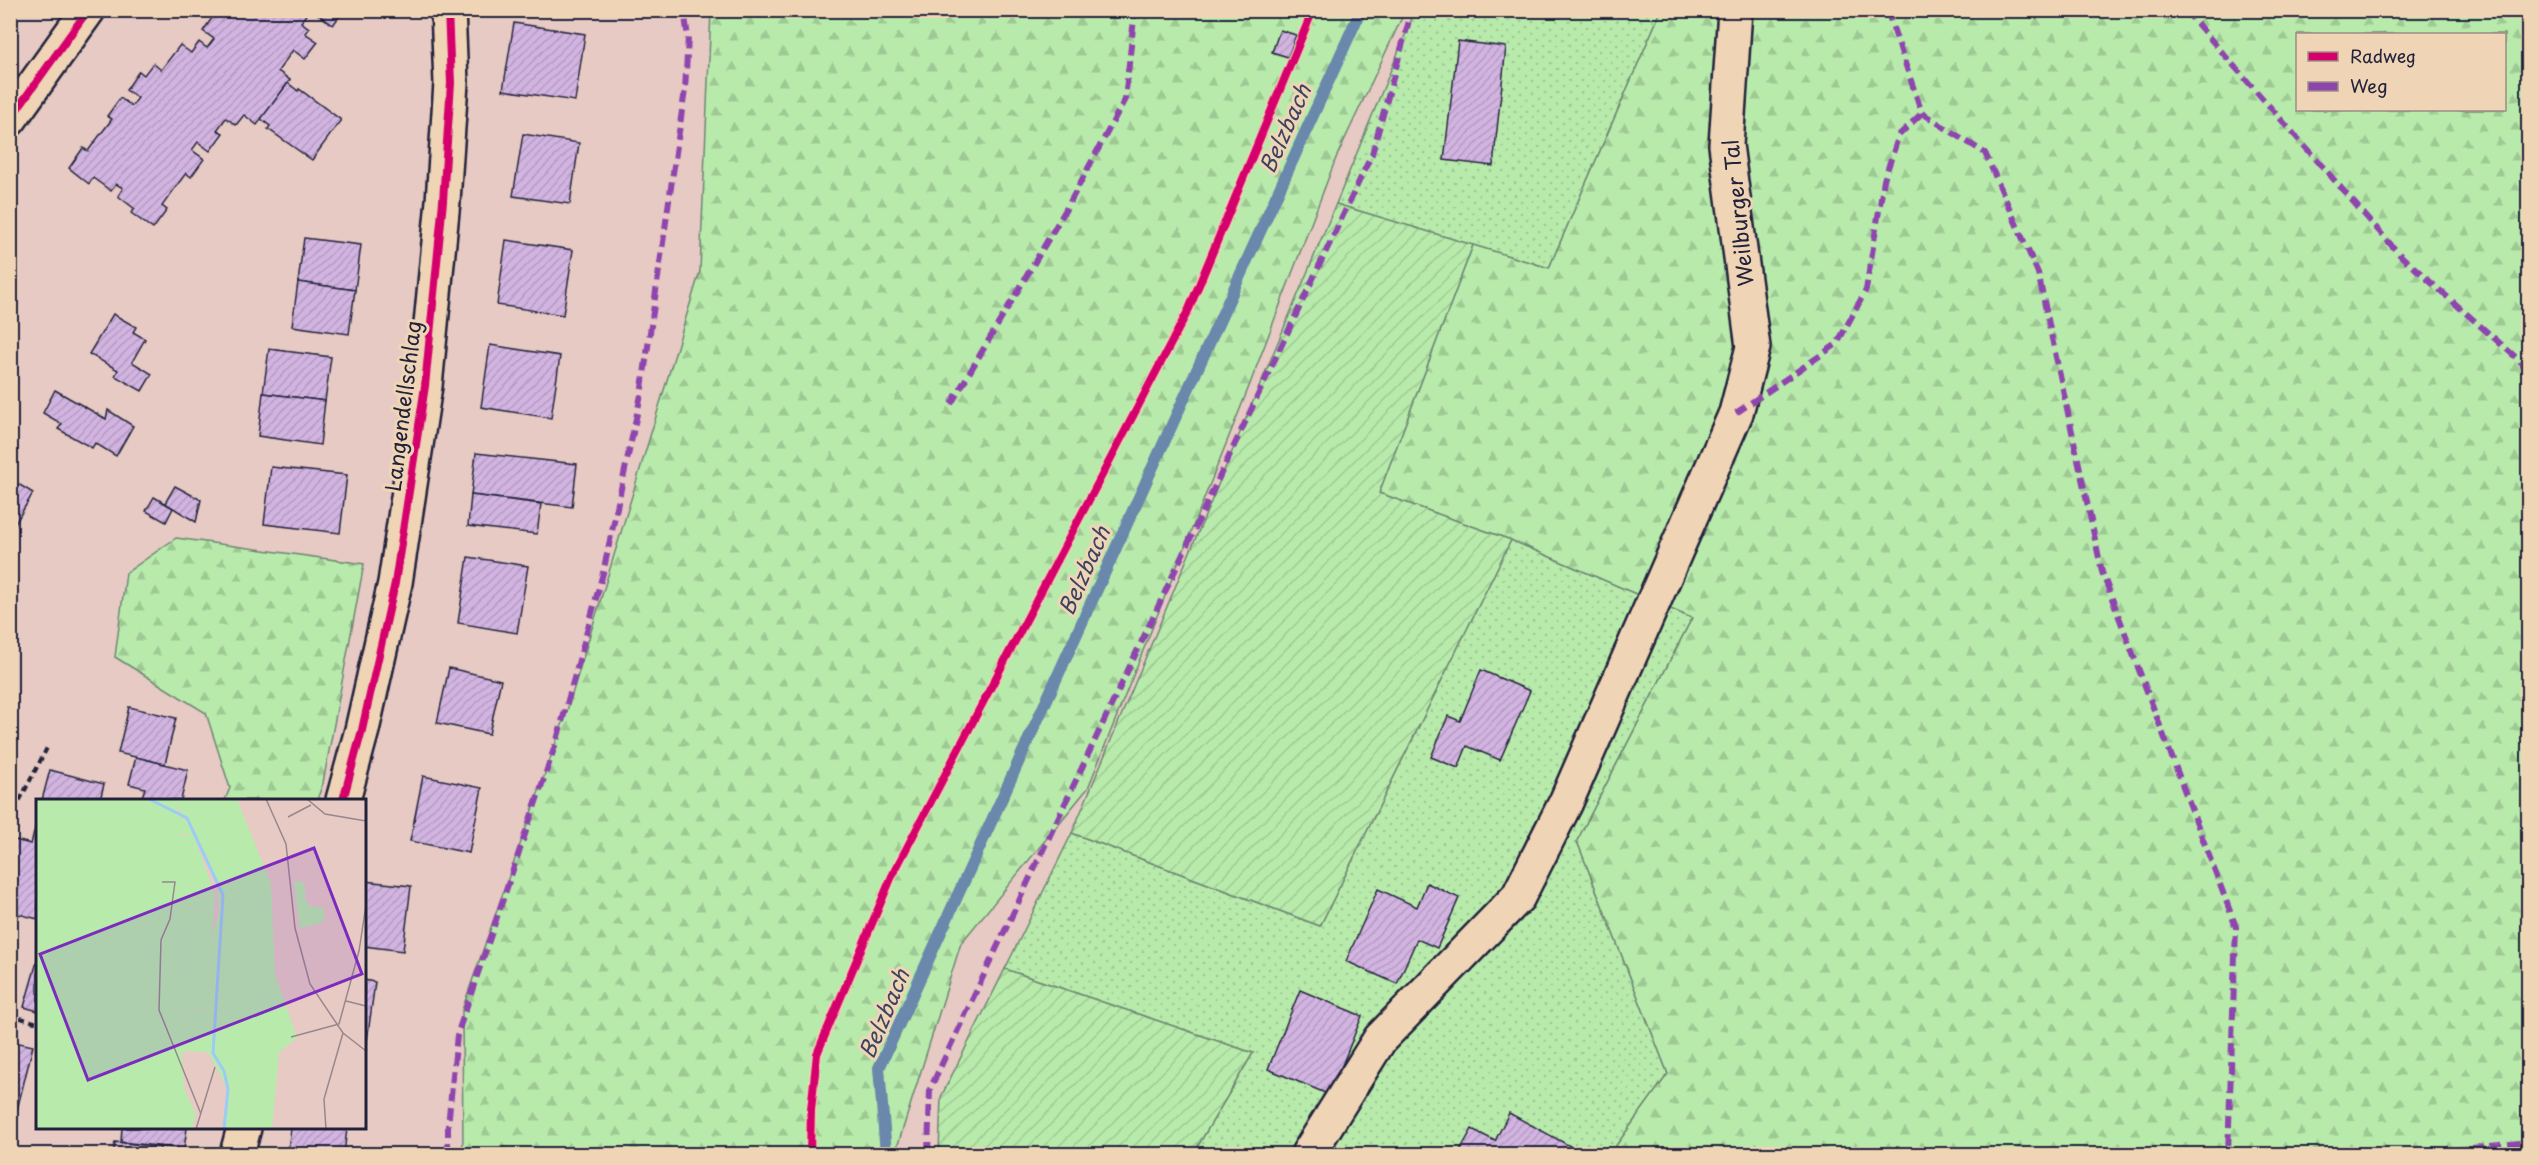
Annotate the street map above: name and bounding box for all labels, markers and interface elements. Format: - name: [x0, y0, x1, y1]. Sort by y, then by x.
- legend: [2296, 33, 2506, 111]
- text: Radweg: [2350, 42, 2416, 69]
- text: Weg: [2350, 72, 2388, 99]
- water label: Belzbach: [1250, 77, 1319, 178]
- street label: Weilburger Tal: [1713, 138, 1761, 288]
- street label: Langendellschlag: [376, 319, 428, 493]
- water label: Belzbach: [1049, 519, 1118, 620]
- inset map: [36, 799, 366, 1129]
- water label: Belzbach: [849, 962, 917, 1063]

